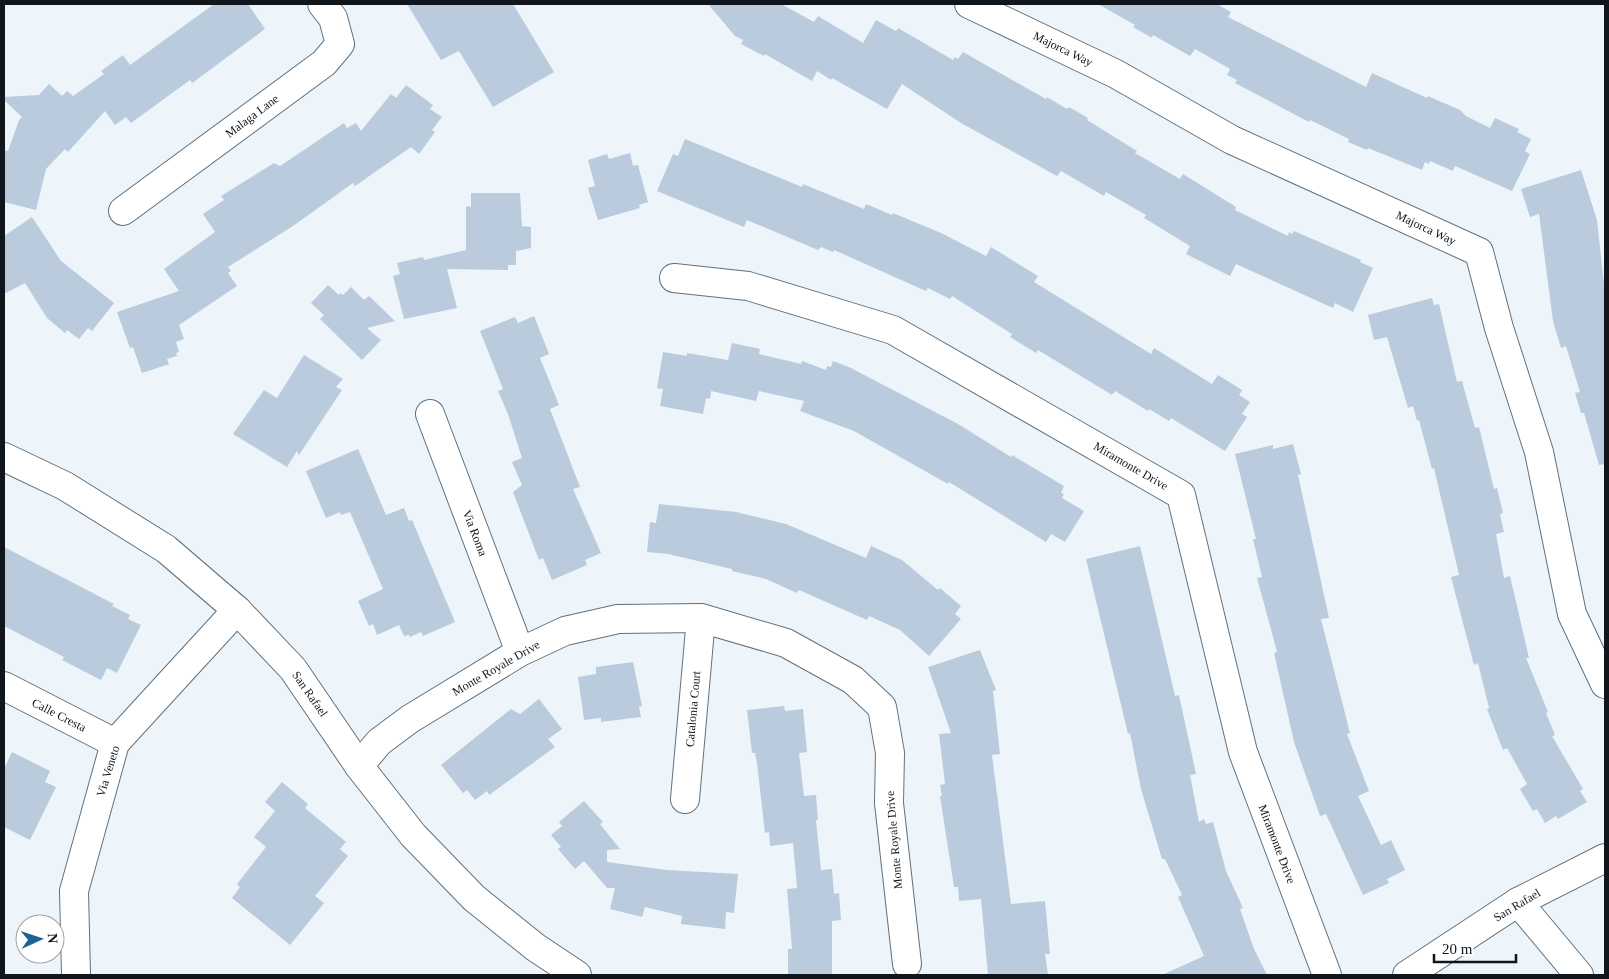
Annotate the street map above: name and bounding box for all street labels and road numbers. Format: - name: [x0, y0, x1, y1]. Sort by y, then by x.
- street label: Majorca Way: [1031, 29, 1095, 69]
- street label: Malaga Lane: [223, 91, 281, 141]
- street label: Majorca Way: [1394, 208, 1458, 248]
- street label: Miramonte Drive: [1091, 439, 1171, 493]
- street label: Via Roma: [460, 508, 490, 559]
- street label: Monte Royale Drive: [450, 637, 542, 699]
- street label: San Rafael: [289, 669, 331, 720]
- street label: Catalonia Court: [683, 670, 703, 748]
- street label: Calle Cresta: [30, 695, 89, 735]
- street label: Via Veneto: [94, 744, 122, 798]
- street label: Monte Royale Drive: [883, 790, 905, 890]
- street label: Miramonte Drive: [1255, 802, 1299, 886]
- street label: San Rafael: [1491, 885, 1544, 924]

